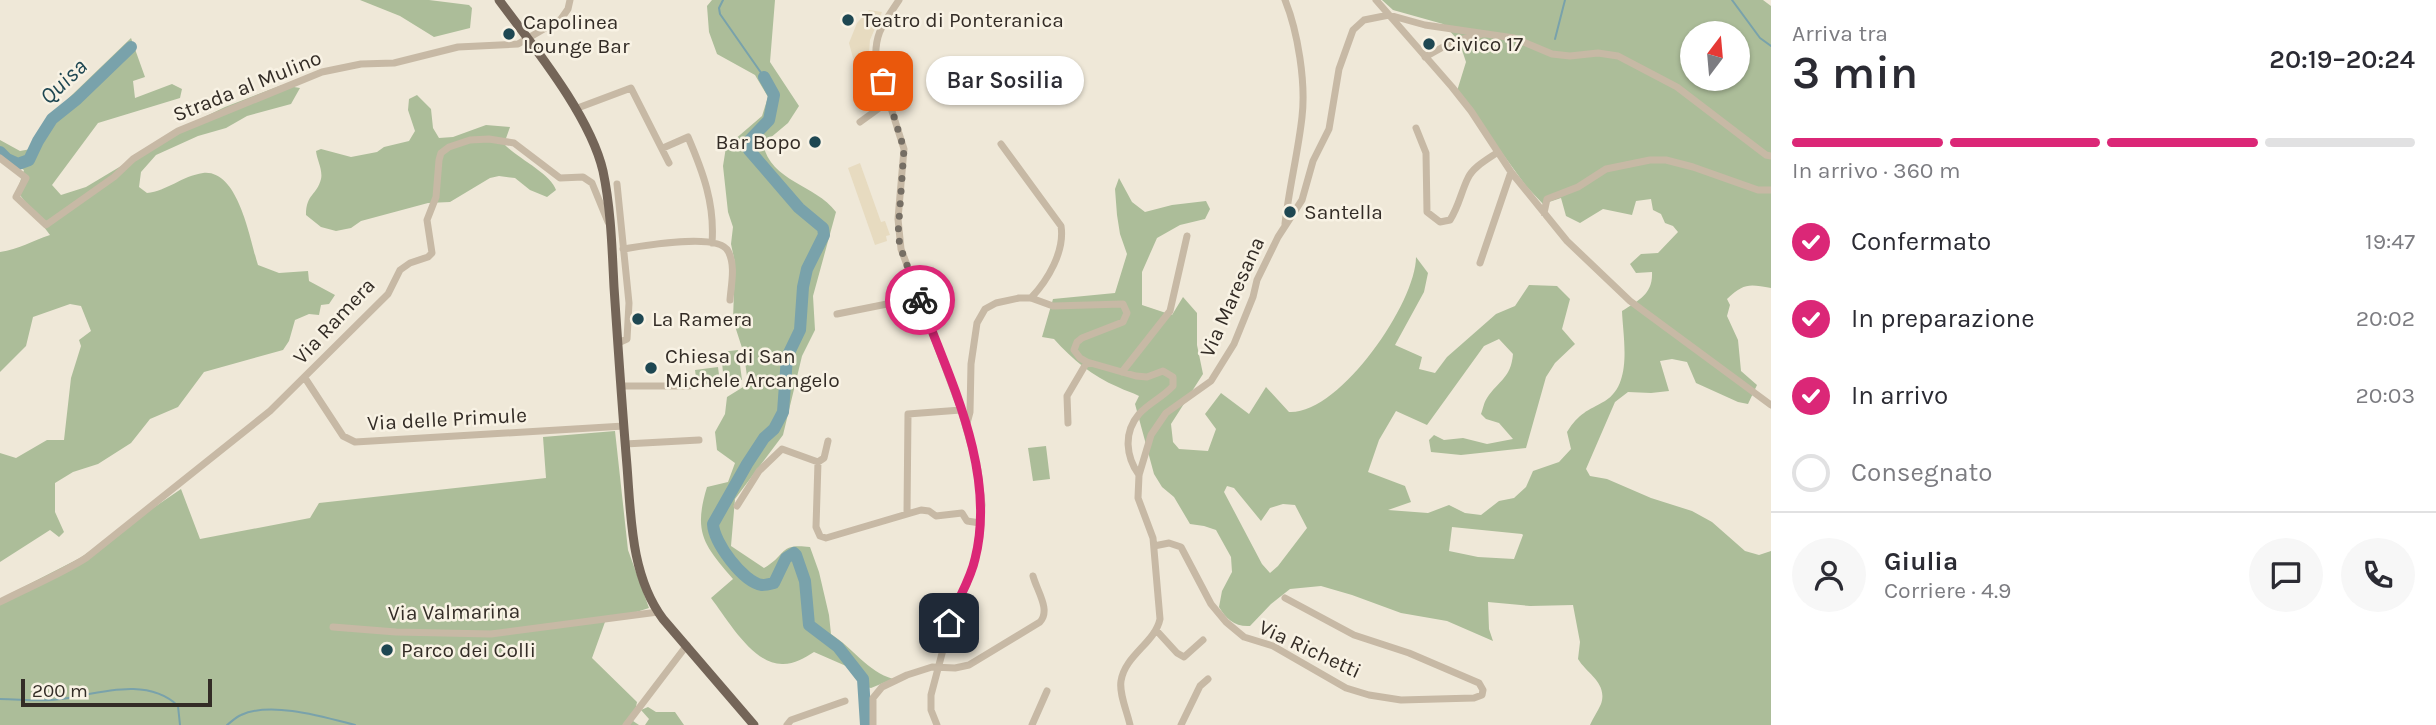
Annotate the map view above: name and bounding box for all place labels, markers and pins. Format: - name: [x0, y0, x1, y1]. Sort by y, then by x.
- place label: Teatro di Ponteranica: [862, 8, 1064, 32]
- place label: Capolinea Lounge Bar: [523, 10, 630, 58]
- marker: Teatro di Ponteranica: [840, 12, 856, 28]
- marker: Capolinea Lounge Bar: [501, 26, 517, 42]
- place label: Civico 17: [1443, 32, 1523, 56]
- marker: Civico 17: [1421, 36, 1437, 52]
- pin: [853, 51, 913, 111]
- callout: Bar Sosilia: [925, 56, 1082, 106]
- place label: Bar Bopo: [716, 130, 801, 154]
- marker: Bar Bopo: [807, 134, 823, 150]
- place label: Santella: [1304, 200, 1383, 224]
- marker: Santella: [1282, 204, 1298, 220]
- place label: La Ramera: [652, 307, 752, 331]
- marker: La Ramera: [630, 311, 646, 327]
- place label: Chiesa di San Michele Arcangelo: [665, 344, 840, 392]
- marker: Chiesa di San Michele Arcangelo: [643, 360, 659, 376]
- pin: [919, 593, 979, 653]
- place label: Parco dei Colli: [401, 638, 536, 662]
- marker: Parco dei Colli: [379, 642, 395, 658]

